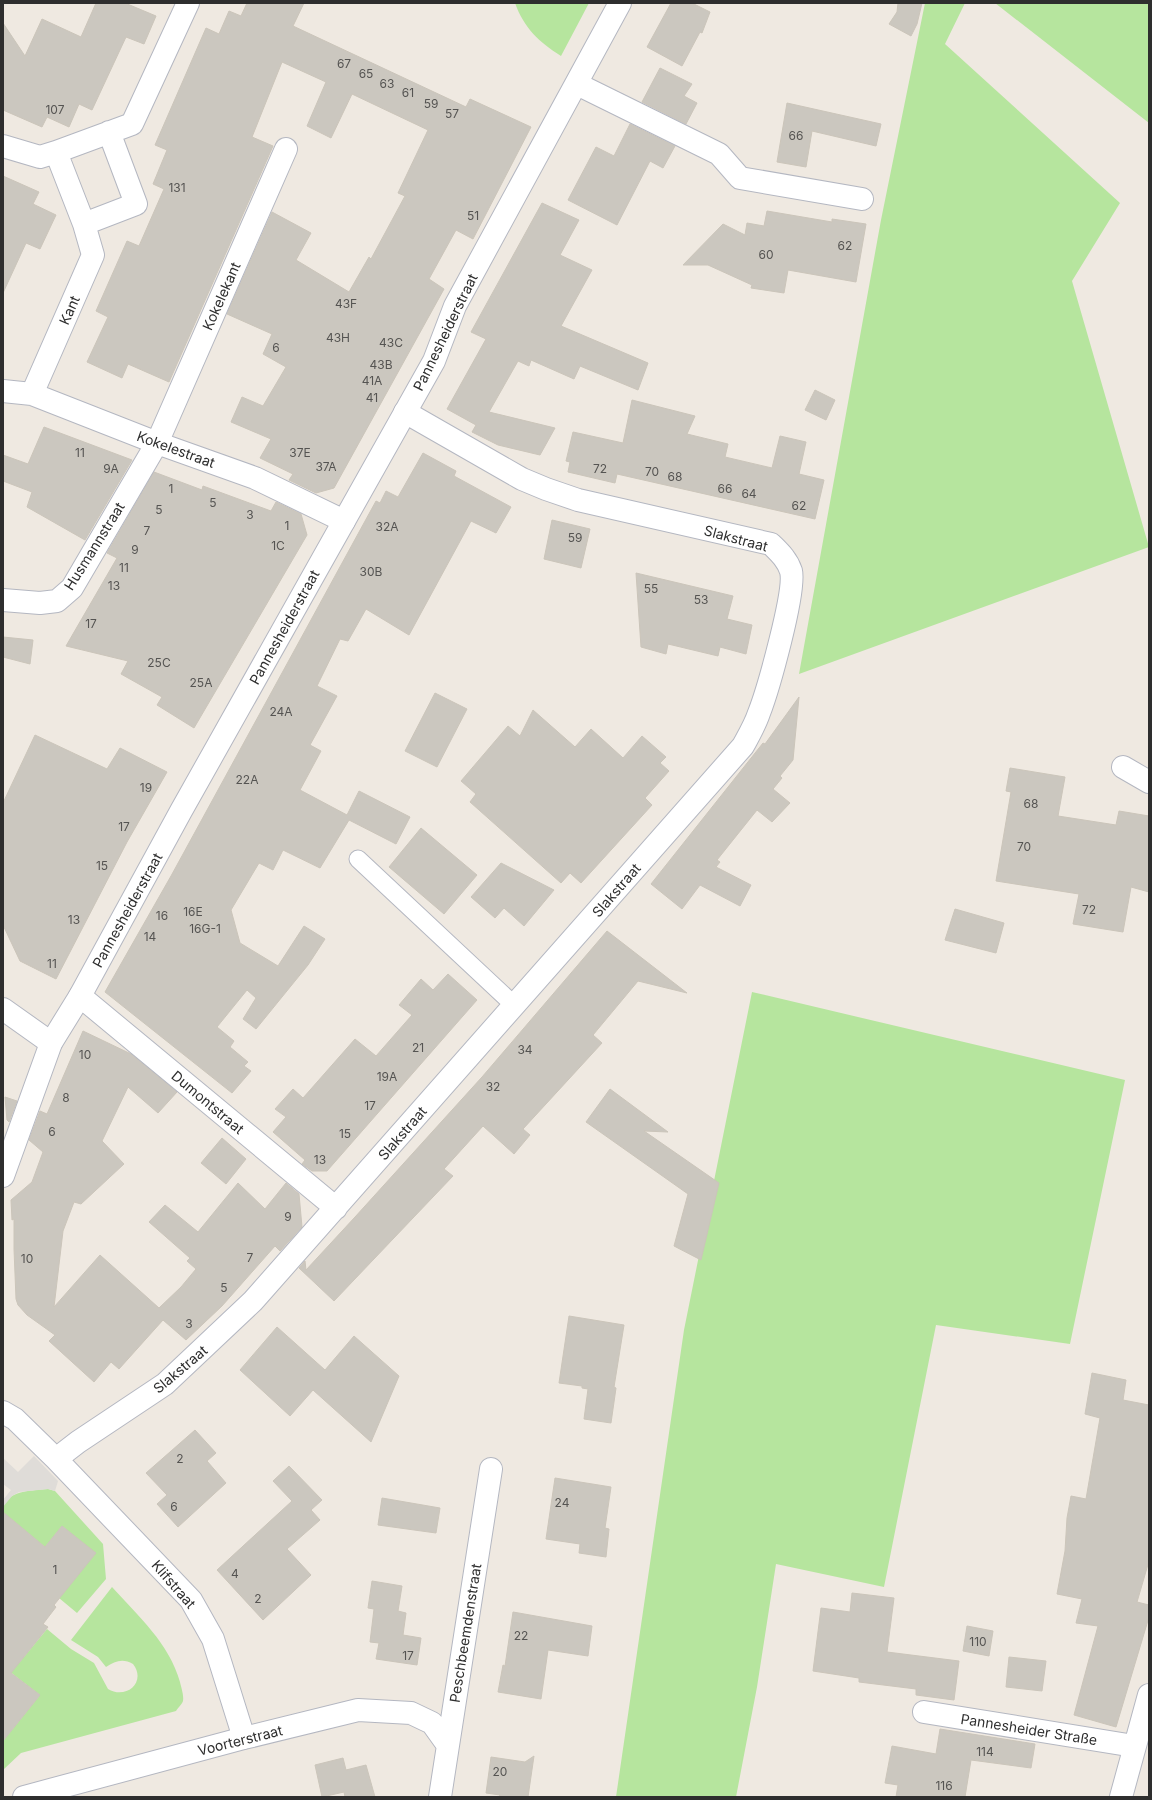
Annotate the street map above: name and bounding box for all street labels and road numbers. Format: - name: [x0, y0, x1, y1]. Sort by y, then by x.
- street label: Kokelekant: [198, 259, 244, 333]
- street label: Pannesheiderstraat: [409, 270, 481, 393]
- street label: Kant: [55, 292, 83, 327]
- street label: Kokelestraat: [135, 427, 218, 471]
- street label: Husmannstraat: [60, 499, 128, 593]
- street label: Slakstraat: [702, 521, 770, 555]
- street label: Pannesheiderstraat: [245, 566, 323, 687]
- street label: Pannesheiderstraat: [88, 849, 166, 970]
- street label: Slakstraat: [588, 859, 644, 920]
- street label: Dumontstraat: [168, 1067, 248, 1137]
- street label: Slakstraat: [374, 1102, 430, 1163]
- street label: Slakstraat: [149, 1341, 211, 1397]
- street label: Klifstraat: [148, 1556, 200, 1612]
- street label: Peschbeemdenstraat: [446, 1562, 484, 1704]
- street label: Pannesheider Straße: [959, 1710, 1099, 1748]
- street label: Voorterstraat: [196, 1721, 284, 1759]

